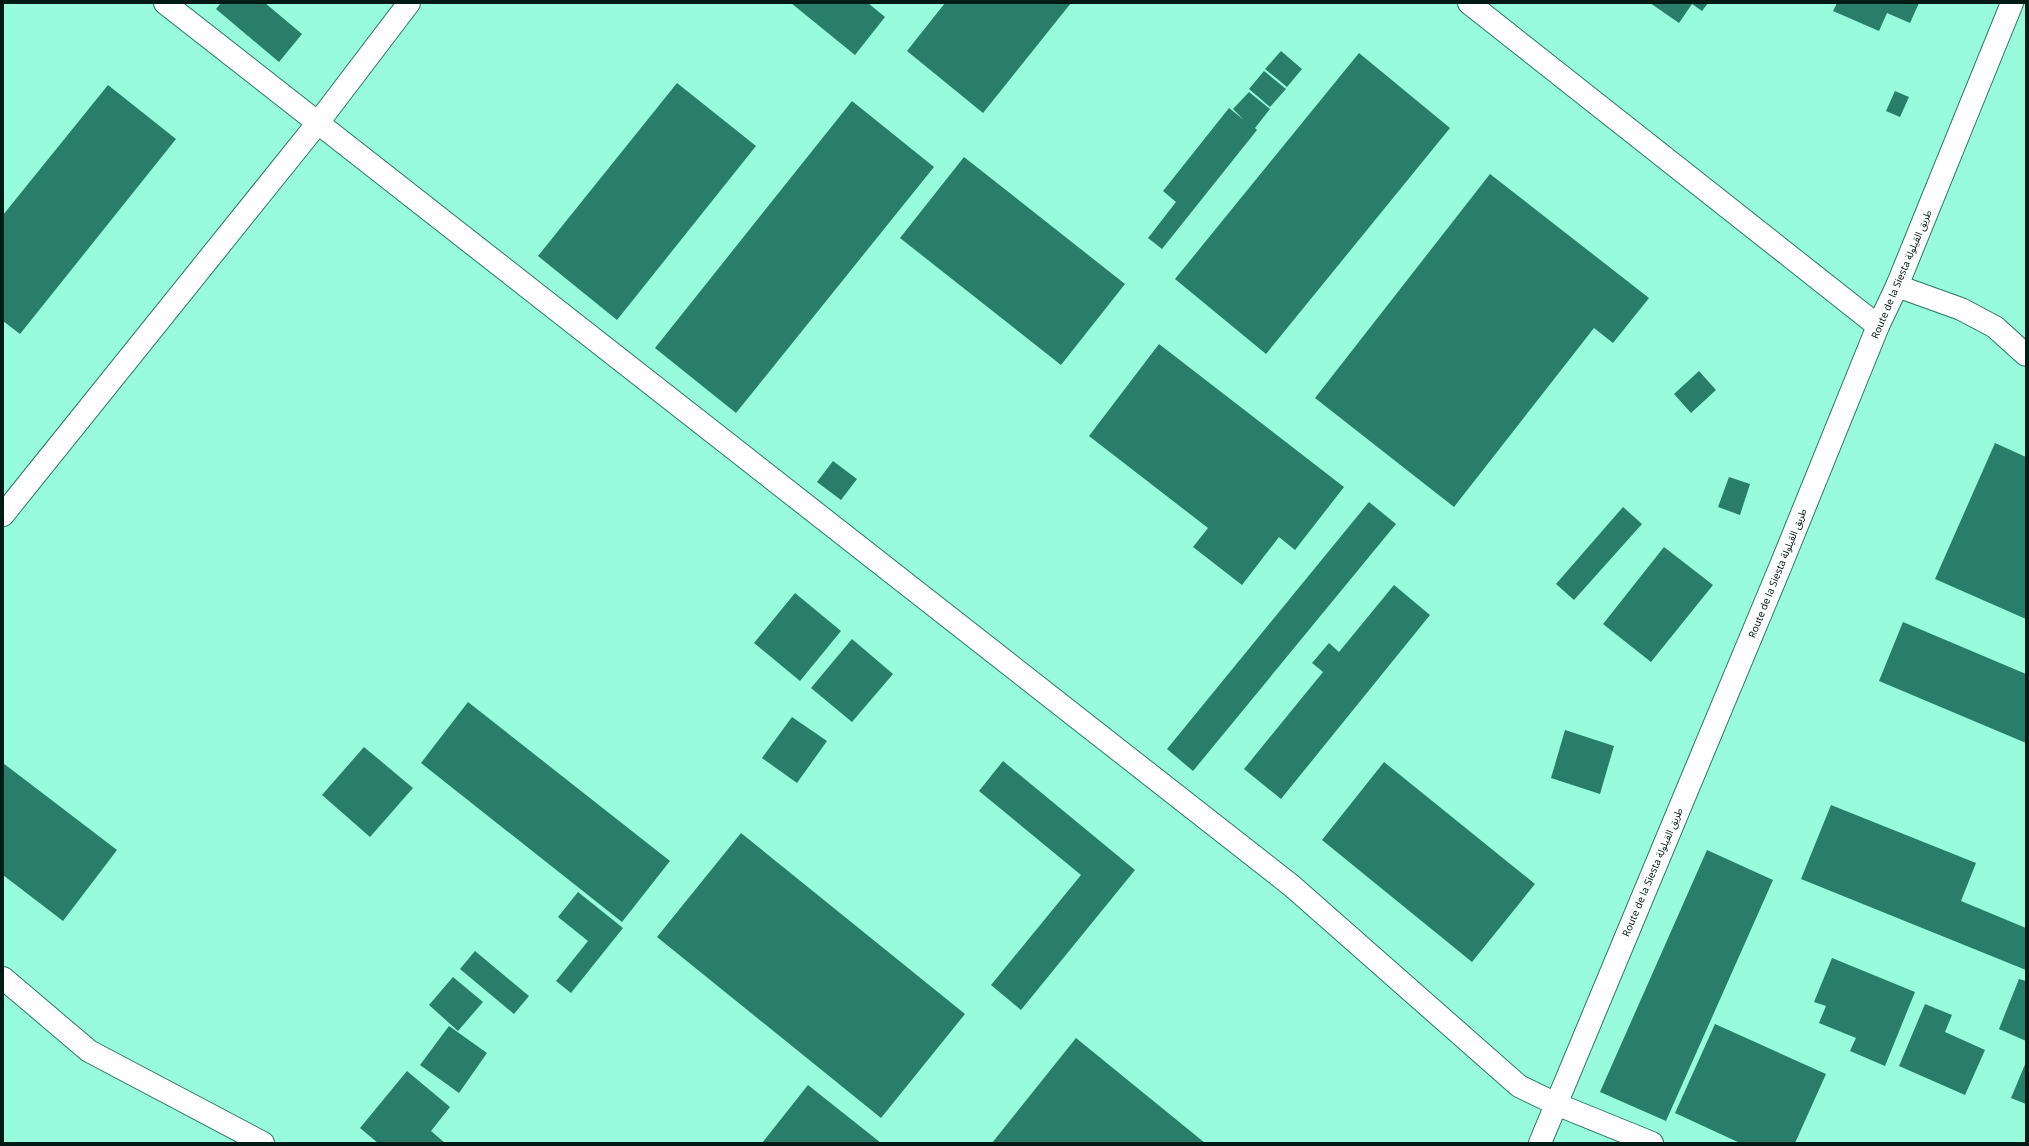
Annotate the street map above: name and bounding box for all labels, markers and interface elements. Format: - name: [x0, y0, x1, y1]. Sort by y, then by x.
- street label: Route de la Siesta طريق القيلولة: [1867, 207, 1935, 341]
- street label: Route de la Siesta طريق القيلولة: [1745, 506, 1810, 640]
- street label: Route de la Siesta طريق القيلولة: [1618, 805, 1686, 939]

